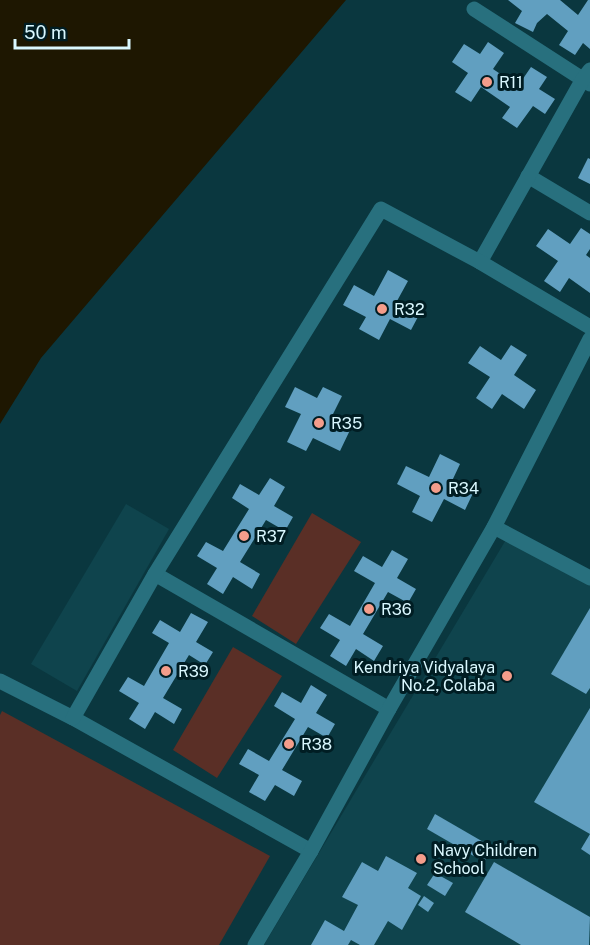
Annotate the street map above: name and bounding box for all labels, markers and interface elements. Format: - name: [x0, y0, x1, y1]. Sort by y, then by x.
- scale bar: [15, 12, 129, 50]
- text: 50 m: [24, 22, 67, 43]
- place label: R11: [499, 73, 523, 92]
- marker: R11: [480, 75, 494, 89]
- place label: R32: [394, 300, 424, 319]
- marker: R32: [375, 302, 389, 316]
- place label: R35: [331, 414, 362, 433]
- marker: R35: [312, 416, 326, 430]
- place label: R34: [448, 479, 479, 498]
- marker: R34: [429, 481, 443, 495]
- place label: R37: [256, 527, 286, 546]
- marker: R37: [237, 529, 251, 543]
- place label: R36: [381, 600, 412, 619]
- marker: R36: [362, 602, 376, 616]
- place label: Kendriya Vidyalaya No.2, Colaba: [354, 658, 495, 695]
- place label: R39: [178, 662, 209, 681]
- marker: R39: [159, 664, 173, 678]
- marker: Kendriya Vidyalaya No.2, Colaba: [500, 669, 514, 683]
- place label: R38: [301, 735, 332, 754]
- marker: R38: [282, 737, 296, 751]
- place label: Navy Children School: [433, 841, 537, 878]
- marker: Navy Children School: [414, 852, 428, 866]

